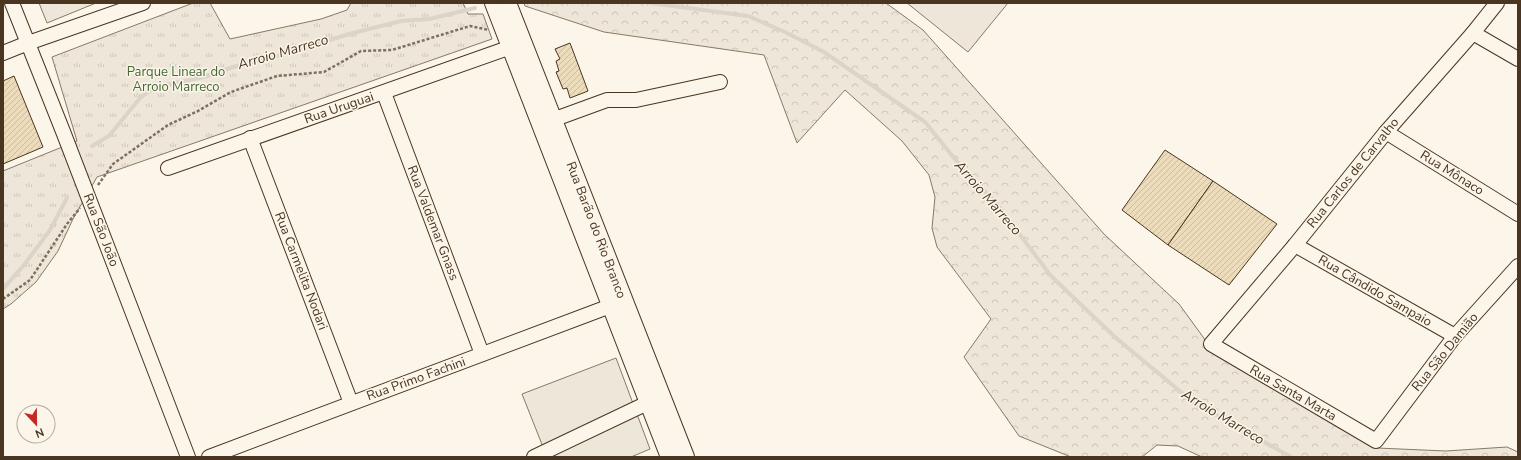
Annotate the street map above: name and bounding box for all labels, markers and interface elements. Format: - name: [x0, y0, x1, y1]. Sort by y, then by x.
- water label: Arroio Marreco: [235, 30, 331, 74]
- park label: Parque Linear do Arroio Marreco: [127, 63, 225, 96]
- street label: Rua Uruguai: [302, 88, 376, 128]
- street label: Rua Carlos de Carvalho: [1303, 114, 1403, 232]
- street label: Rua Mônaco: [1417, 146, 1487, 200]
- water label: Arroio Marreco: [950, 156, 1026, 240]
- street label: Rua Barão do Rio Branco: [562, 159, 630, 301]
- street label: Rua Valdemar Gnass: [403, 163, 463, 283]
- street label: Rua São João: [79, 191, 123, 269]
- street label: Rua Carmelita Nodari: [270, 209, 332, 333]
- street label: Rua Cândido Sampaio: [1315, 251, 1435, 331]
- street label: Rua São Damião: [1408, 309, 1482, 395]
- street label: Rua Primo Fachini: [364, 353, 468, 405]
- street label: Rua Santa Marta: [1246, 361, 1340, 425]
- water label: Arroio Marreco: [1177, 384, 1268, 449]
- north arrow: [16, 404, 56, 444]
- text: N: [33, 424, 46, 441]

